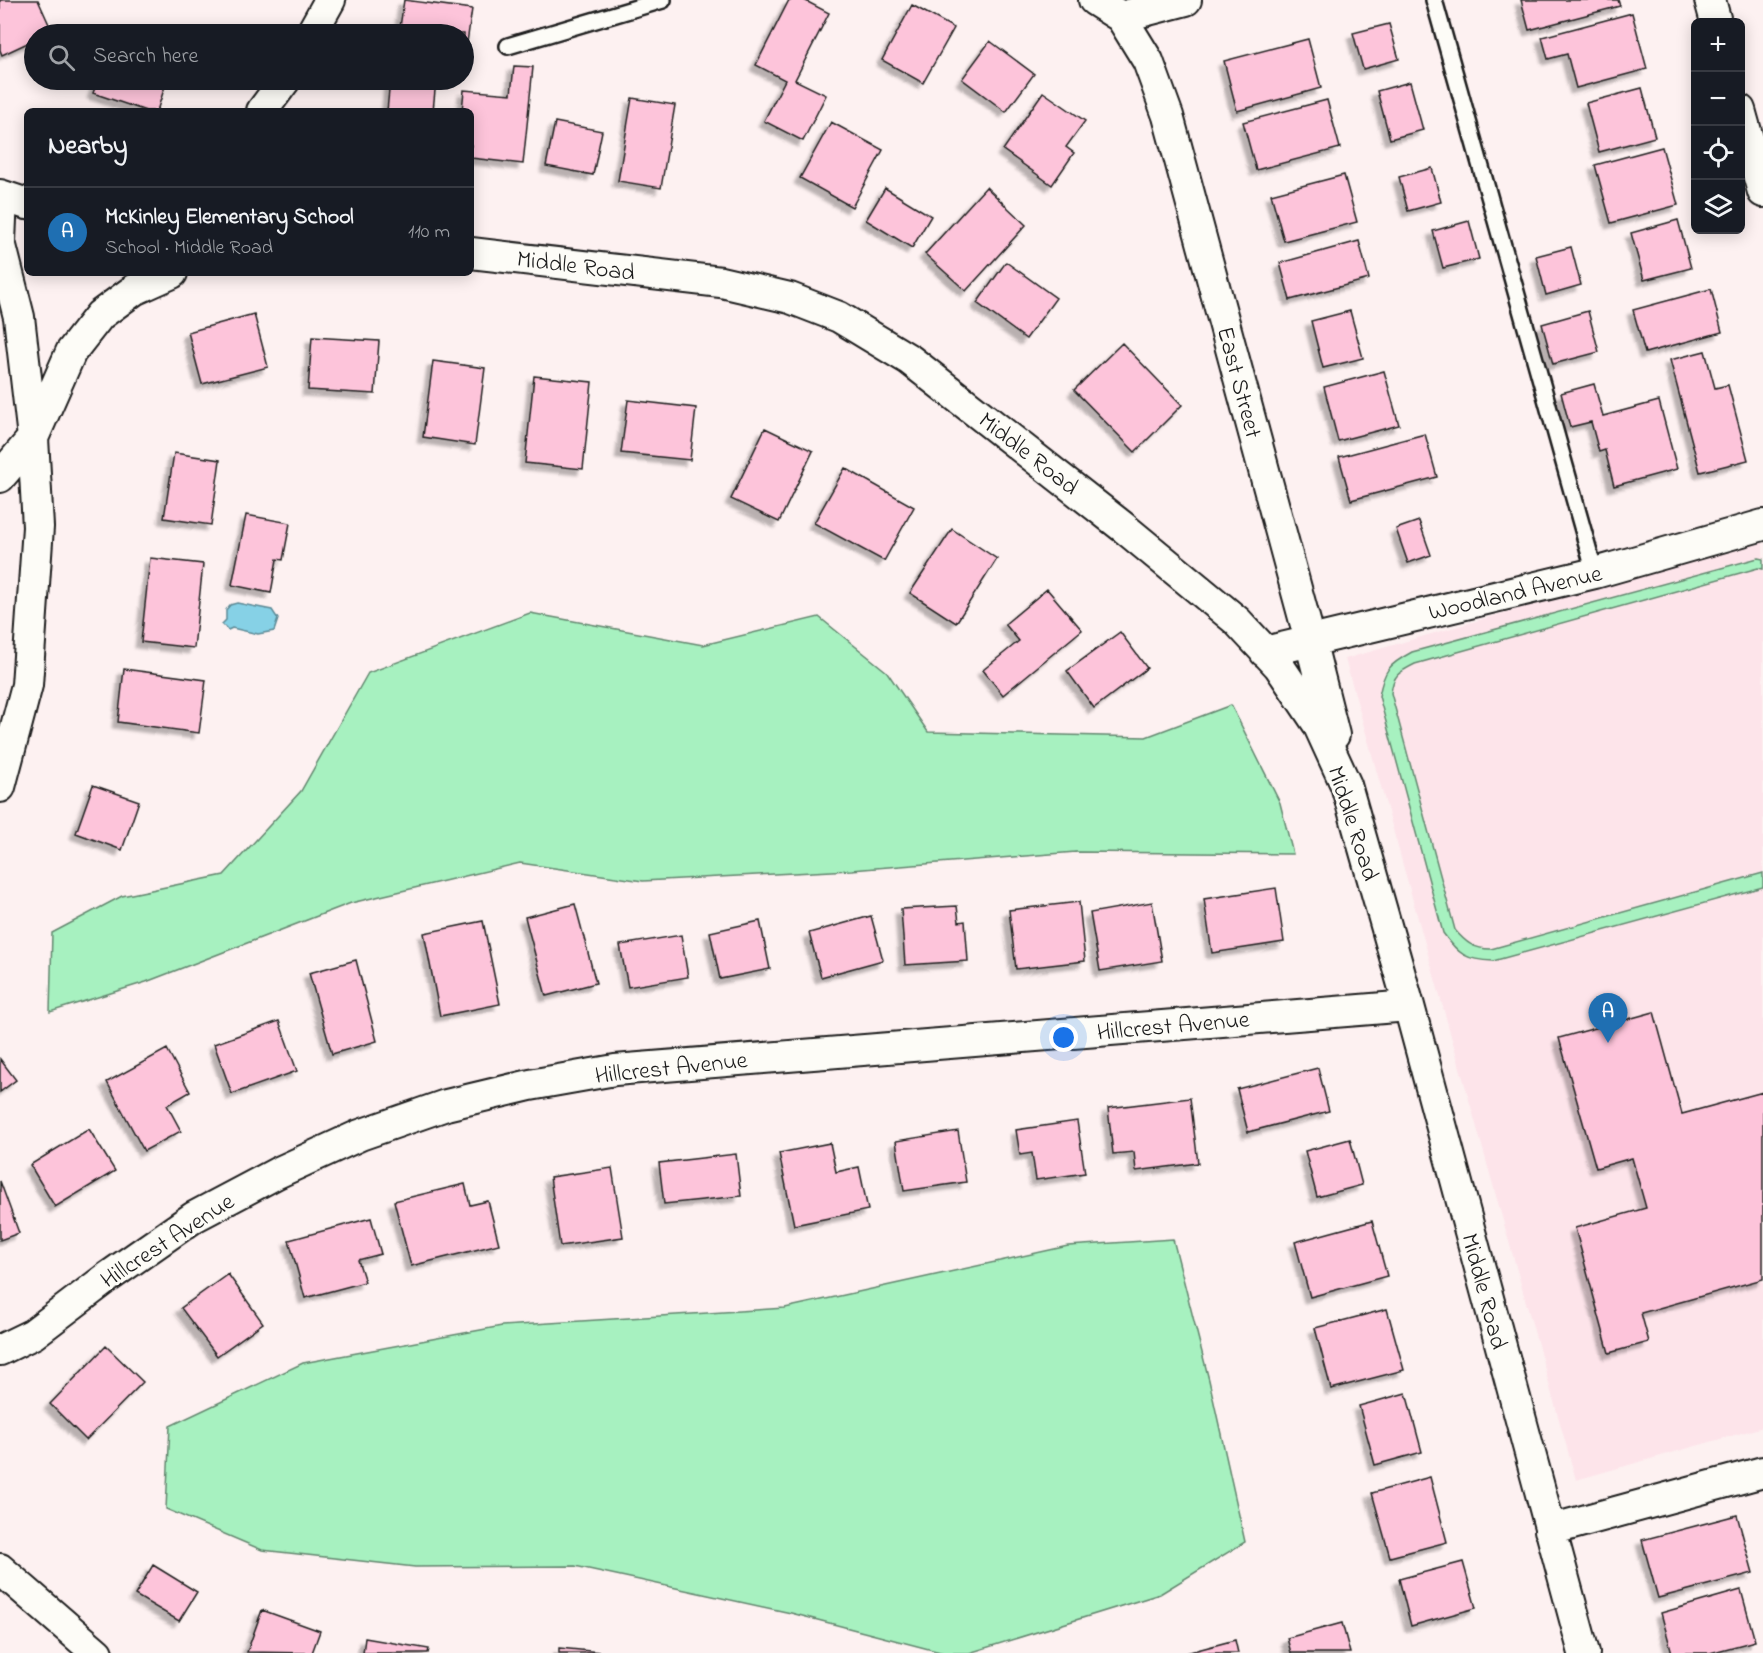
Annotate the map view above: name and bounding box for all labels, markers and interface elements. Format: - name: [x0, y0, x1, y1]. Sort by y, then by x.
- map controls: [1691, 18, 1745, 234]
- button: +: [1691, 18, 1745, 72]
- search box: [24, 24, 474, 90]
- icon: search: [45, 41, 78, 74]
- text: Search here: [93, 41, 198, 73]
- button: −: [1691, 72, 1745, 126]
- button: locate: [1691, 126, 1745, 180]
- text: Nearby: [48, 128, 127, 166]
- button: layers: [1691, 180, 1745, 234]
- text: McKinley Elementary School: [105, 202, 354, 234]
- text: A: [61, 218, 74, 247]
- text: 110 m: [408, 218, 450, 247]
- text: School · Middle Road: [105, 234, 273, 263]
- street label: Middle Road: [515, 243, 637, 292]
- street label: East Street: [1206, 323, 1269, 442]
- street label: Middle Road: [970, 405, 1085, 506]
- street label: Woodland Avenue: [1425, 557, 1606, 631]
- street label: Middle Road: [1317, 762, 1387, 886]
- pin: A: [1588, 994, 1628, 1043]
- street label: Hillcrest Avenue: [1095, 1003, 1251, 1052]
- your location: [1049, 1023, 1078, 1052]
- street label: Hillcrest Avenue: [593, 1044, 750, 1095]
- street label: Hillcrest Avenue: [95, 1186, 242, 1298]
- street label: Middle Road: [1450, 1230, 1515, 1354]

